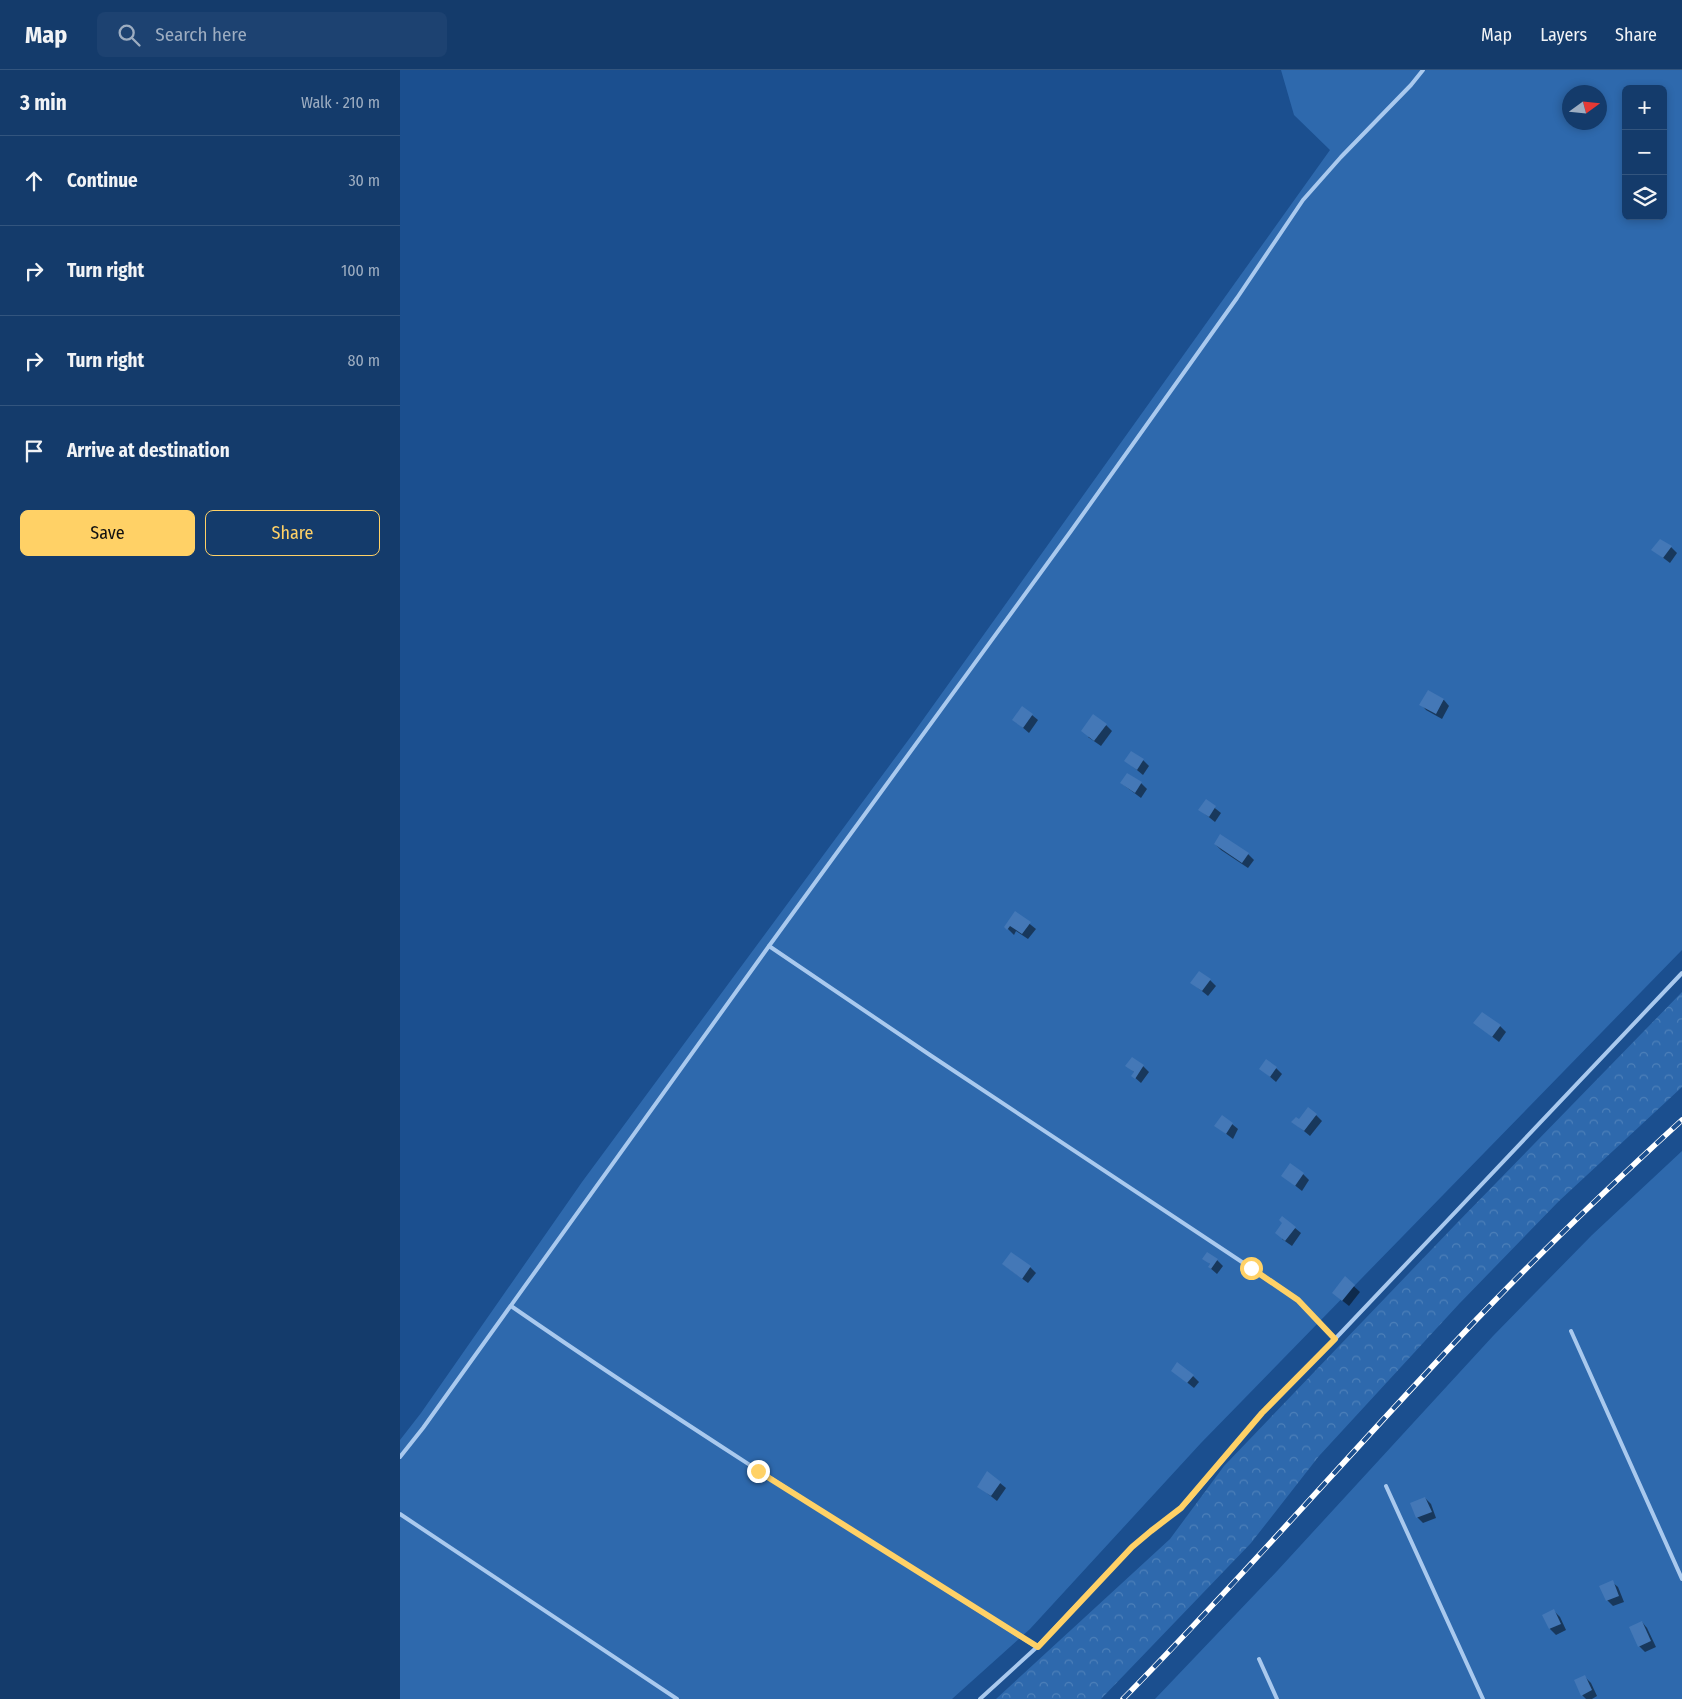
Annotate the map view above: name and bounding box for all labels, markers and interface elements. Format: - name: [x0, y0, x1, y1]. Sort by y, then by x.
- search box: [97, 12, 447, 57]
- text: Map: [25, 21, 67, 49]
- icon: search: [115, 21, 143, 49]
- text: Search here: [155, 23, 247, 46]
- text: Map: [1481, 24, 1512, 46]
- text: Layers: [1540, 24, 1587, 46]
- text: Share: [1615, 24, 1657, 46]
- north arrow: [1562, 85, 1607, 130]
- map controls: [1622, 85, 1667, 220]
- button: +: [1622, 85, 1667, 130]
- text: 3 min: [20, 90, 67, 116]
- text: Walk · 210 m: [301, 93, 380, 112]
- button: −: [1622, 130, 1667, 175]
- icon: ahead: [20, 167, 48, 195]
- text: Continue: [67, 169, 138, 192]
- text: 30 m: [348, 171, 380, 190]
- button: layers: [1622, 175, 1667, 220]
- icon: right: [20, 257, 48, 285]
- text: Turn right: [67, 259, 144, 282]
- text: 100 m: [341, 261, 380, 280]
- icon: right: [20, 347, 48, 375]
- text: Turn right: [67, 349, 144, 372]
- text: 80 m: [348, 351, 380, 370]
- icon: arrive: [20, 437, 48, 465]
- text: Arrive at destination: [67, 439, 230, 462]
- button: Save: [20, 510, 195, 556]
- button: Share: [205, 510, 380, 556]
- route start: [1240, 1257, 1263, 1280]
- route end: [747, 1460, 770, 1483]

